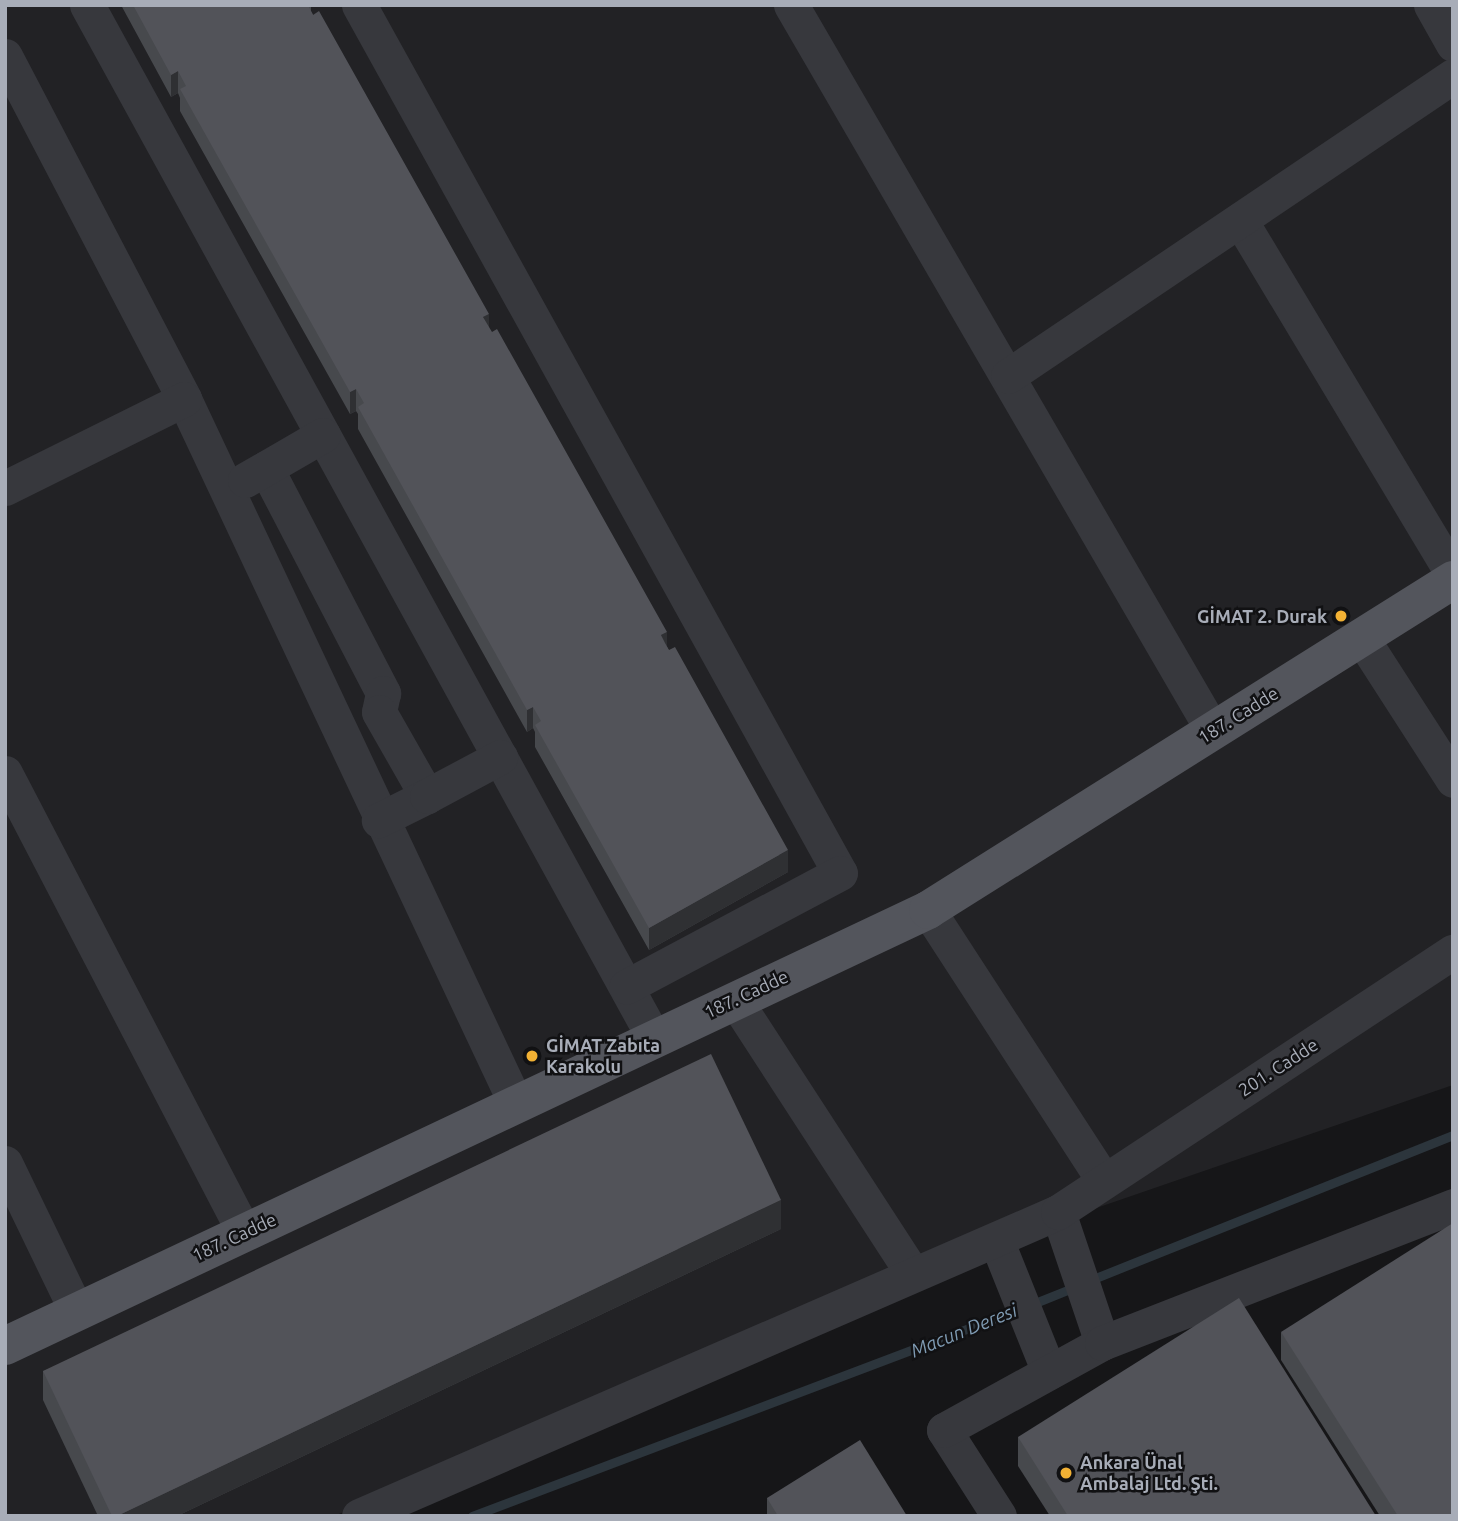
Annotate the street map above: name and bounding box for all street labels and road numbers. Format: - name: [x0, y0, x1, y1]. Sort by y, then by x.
- street label: 187. Cadde: [1194, 682, 1282, 748]
- street label: 187. Cadde: [701, 965, 791, 1023]
- street label: 201. Cadde: [1234, 1033, 1322, 1101]
- street label: 187. Cadde: [189, 1208, 279, 1266]

